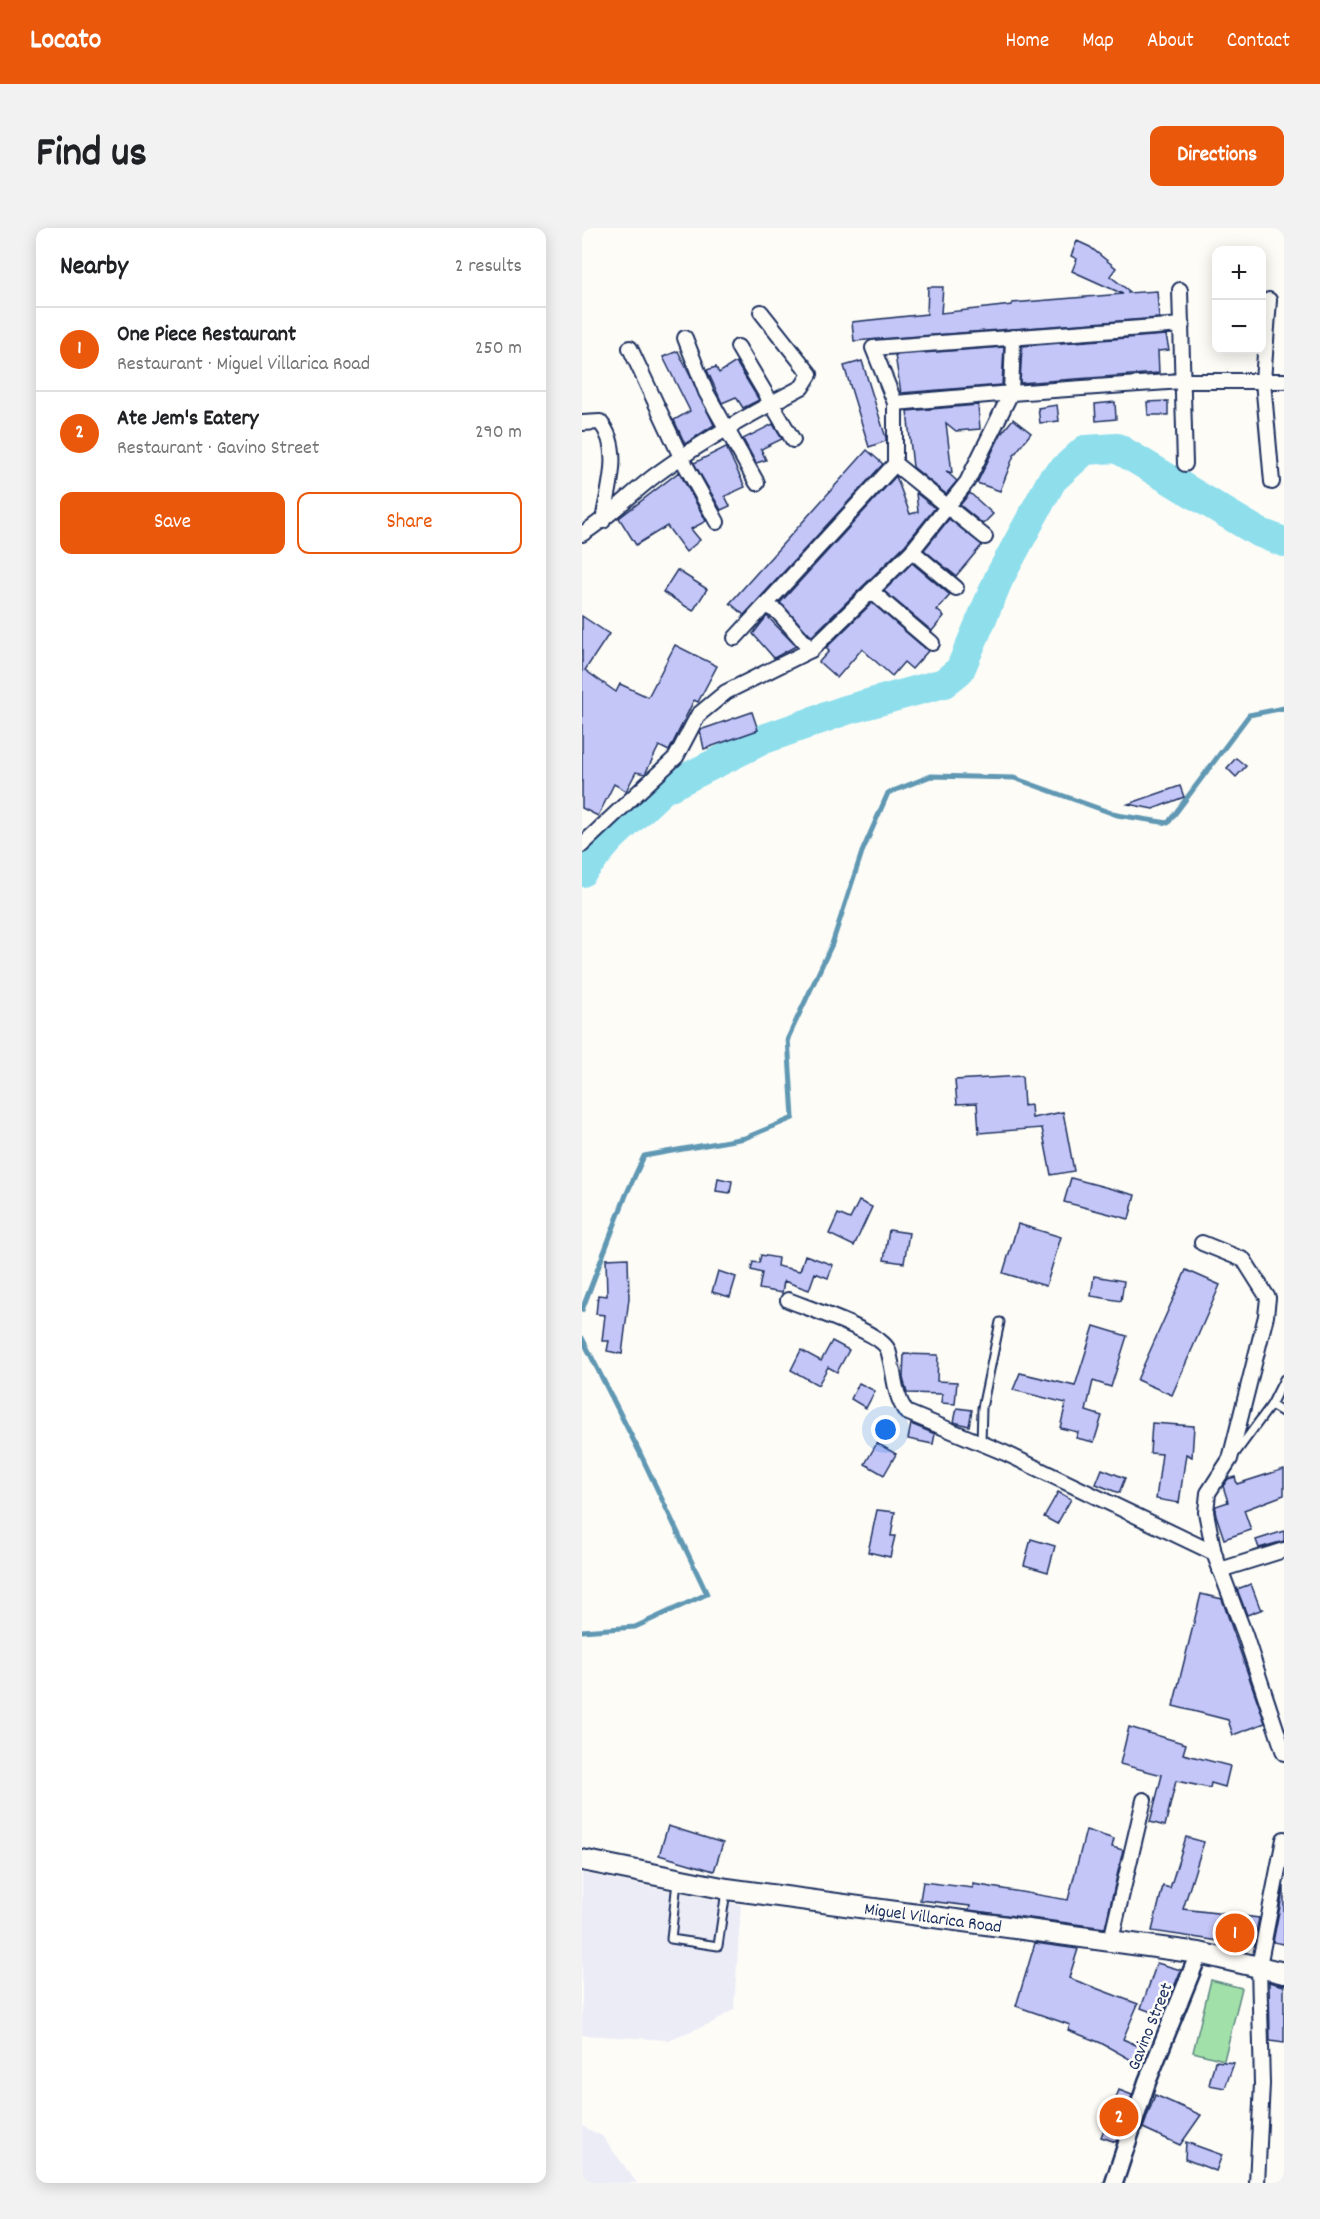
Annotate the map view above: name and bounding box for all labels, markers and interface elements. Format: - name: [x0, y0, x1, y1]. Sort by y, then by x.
- text: Locato: [30, 22, 101, 62]
- text: Home: [1005, 27, 1049, 57]
- text: Map: [1082, 27, 1114, 57]
- text: About: [1147, 27, 1194, 57]
- text: Contact: [1227, 27, 1290, 57]
- text: Find us: [36, 126, 147, 186]
- button: Directions: [1150, 126, 1284, 186]
- map controls: [1212, 246, 1266, 354]
- button: +: [1212, 246, 1266, 300]
- text: Nearby: [60, 249, 128, 286]
- text: 2 results: [455, 253, 522, 281]
- button: −: [1212, 300, 1266, 354]
- text: One Piece Restaurant: [117, 320, 296, 351]
- text: 1: [77, 335, 82, 363]
- text: 250 m: [475, 335, 522, 363]
- text: Restaurant · Miguel Villarica Road: [117, 351, 370, 379]
- text: Ate Jem's Eatery: [117, 404, 258, 435]
- text: 2: [75, 419, 84, 447]
- text: 290 m: [475, 419, 522, 447]
- text: Restaurant · Gavino Street: [117, 435, 319, 463]
- button: Save: [60, 492, 285, 554]
- button: Share: [297, 492, 522, 554]
- your location: [871, 1415, 900, 1444]
- street label: Miguel Villarica Road: [863, 1898, 1003, 1941]
- pin: 1: [1216, 1910, 1254, 1956]
- street label: Gavino Street: [1122, 1979, 1180, 2075]
- pin: 2: [1100, 2094, 1138, 2140]

